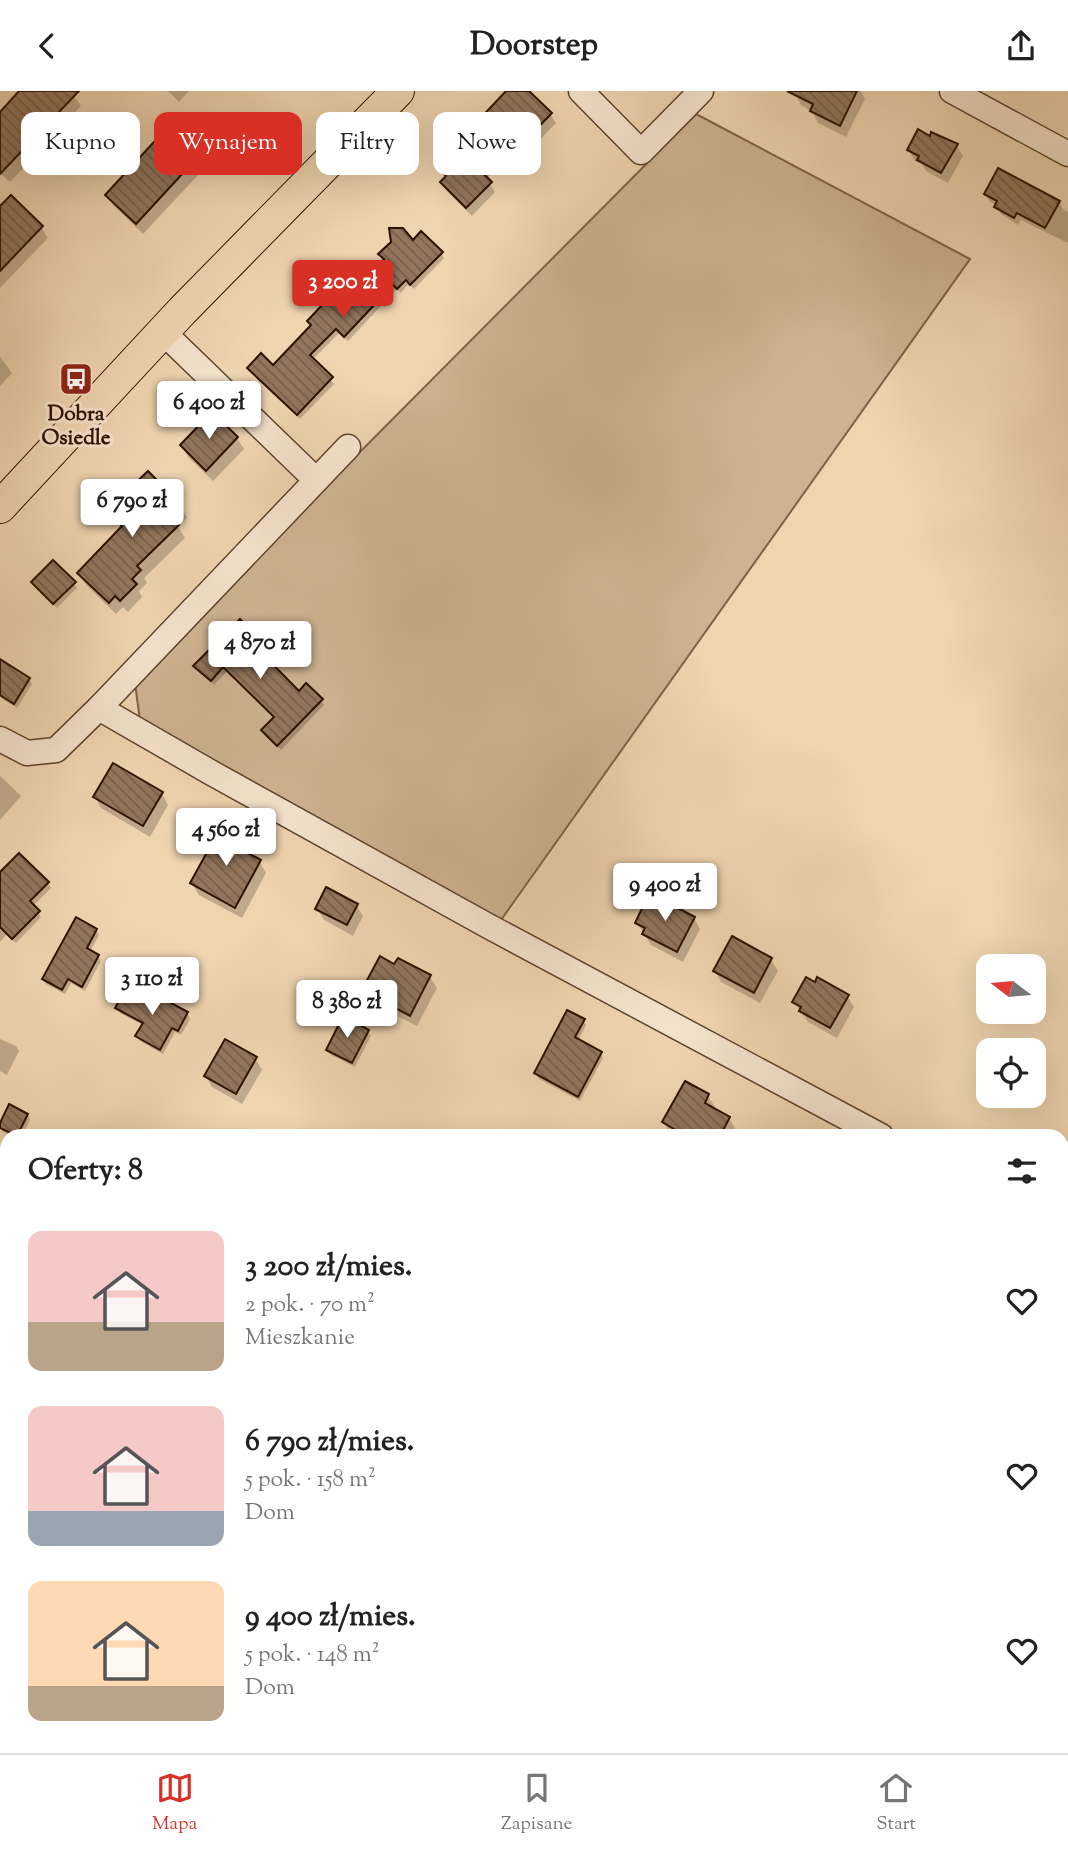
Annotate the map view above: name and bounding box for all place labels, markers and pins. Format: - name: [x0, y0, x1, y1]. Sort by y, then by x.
- pin: 3 200 zł: [271, 261, 415, 320]
- bus stop icon: Dobra Osiedle: [57, 360, 95, 398]
- pin: 6 400 zł: [137, 381, 281, 441]
- place label: Dobra Osiedle: [41, 400, 111, 454]
- pin: 6 790 zł: [60, 479, 204, 539]
- pin: 4 870 zł: [188, 621, 332, 681]
- pin: 4 560 zł: [154, 809, 298, 868]
- pin: 9 400 zł: [593, 863, 737, 923]
- pin: 3 110 zł: [80, 957, 224, 1017]
- pin: 8 380 zł: [275, 981, 419, 1040]

